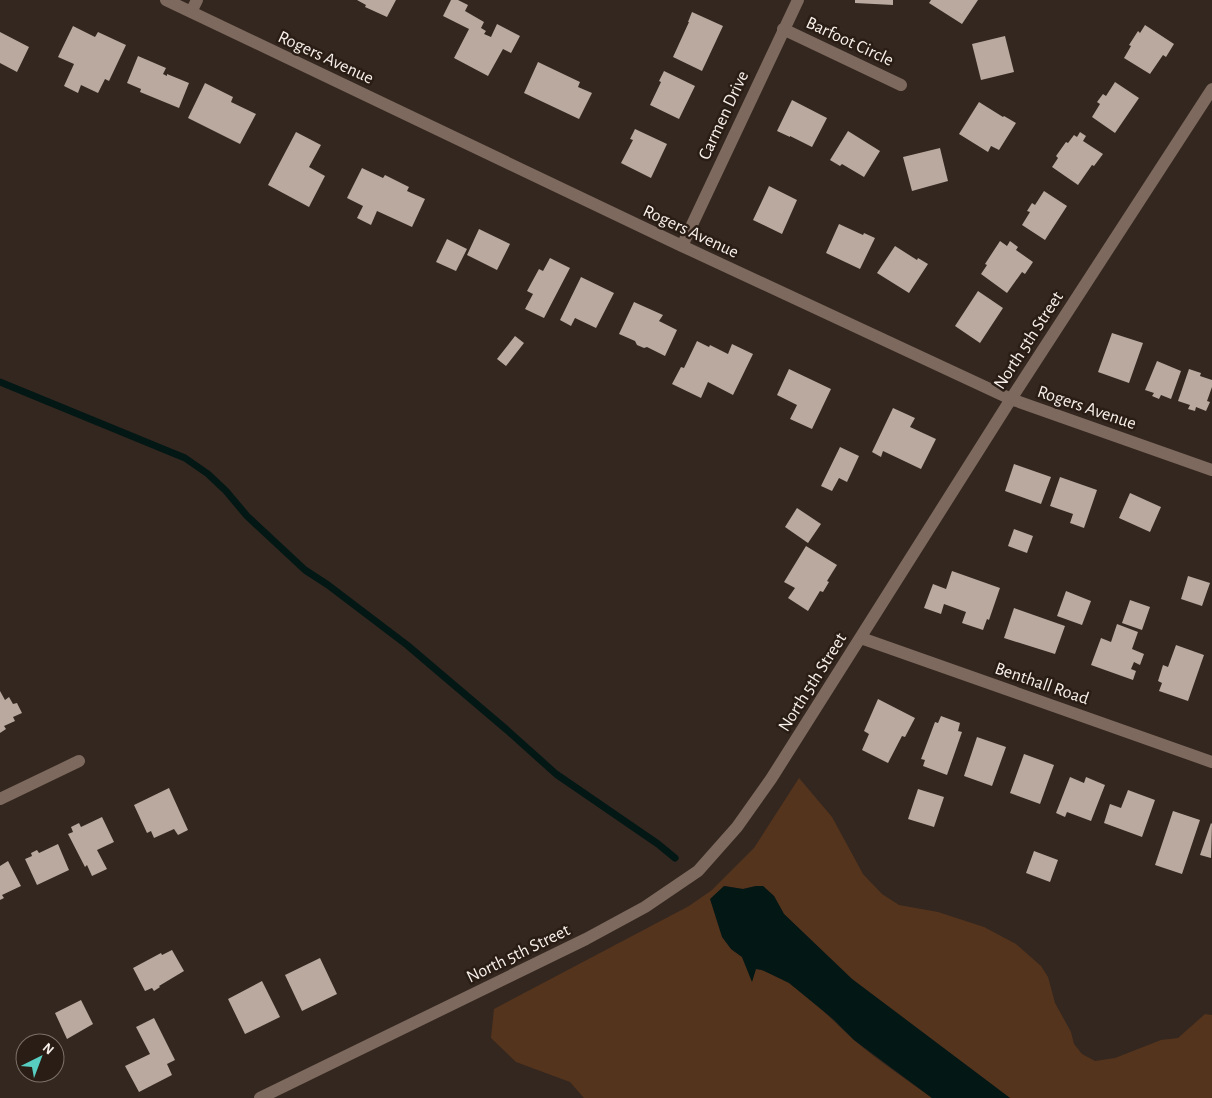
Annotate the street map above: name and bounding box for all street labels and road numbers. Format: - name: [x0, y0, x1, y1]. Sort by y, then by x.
- street label: Barfoot Circle: [803, 14, 896, 70]
- street label: Rogers Avenue: [275, 28, 376, 88]
- street label: Carmen Drive: [696, 68, 752, 163]
- street label: Rogers Avenue: [640, 202, 741, 262]
- street label: North 5th Street: [991, 288, 1067, 393]
- street label: Rogers Avenue: [1035, 383, 1138, 433]
- street label: North 5th Street: [775, 630, 850, 735]
- street label: Benthall Road: [992, 659, 1091, 708]
- street label: North 5th Street: [464, 921, 573, 987]

